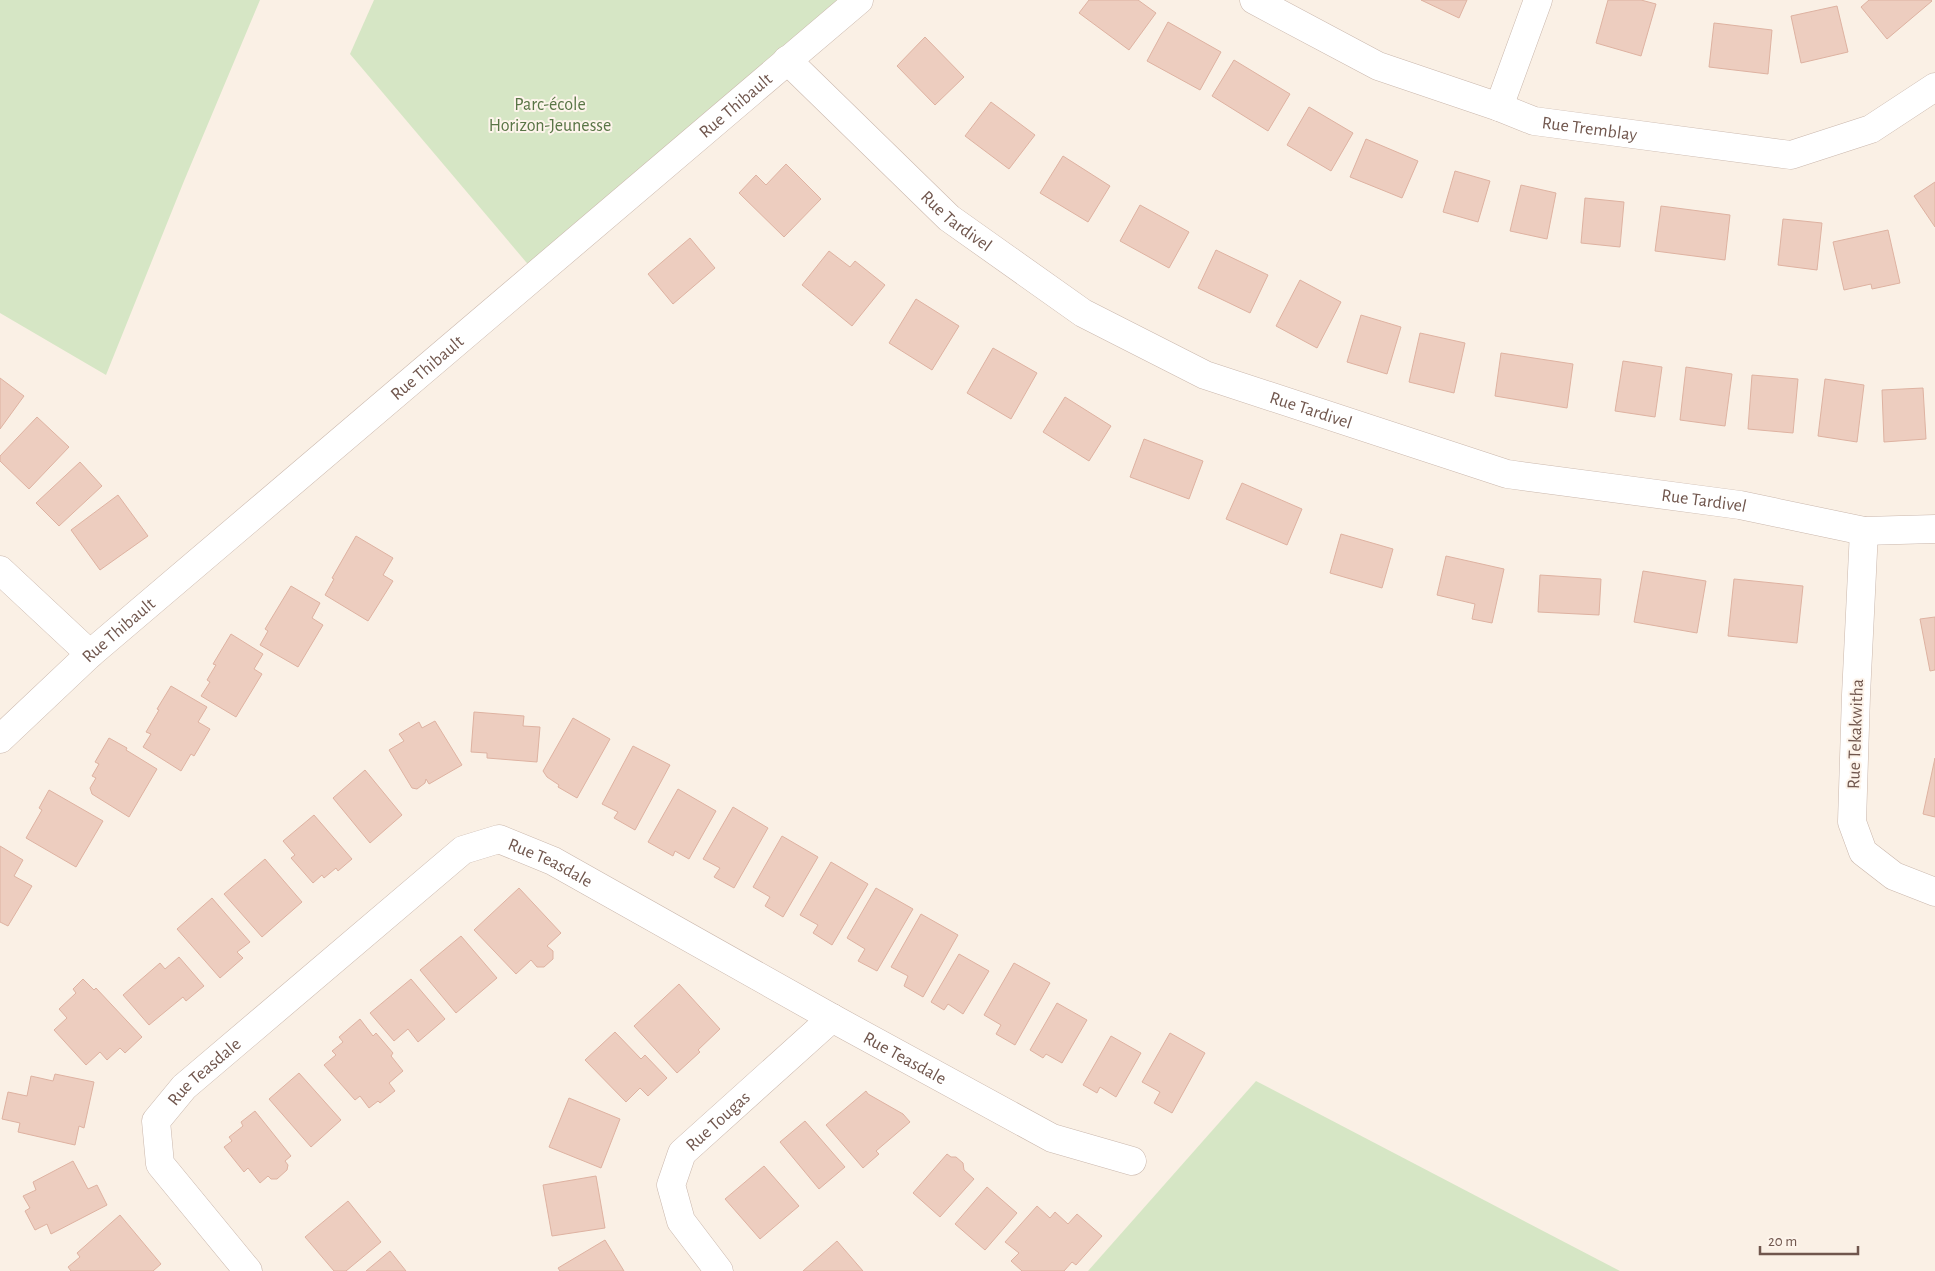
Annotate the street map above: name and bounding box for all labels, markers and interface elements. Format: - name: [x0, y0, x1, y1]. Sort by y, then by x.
- street label: Rue Thibault: [696, 70, 776, 142]
- park label: Parc-école Horizon-Jeunesse: [489, 96, 611, 135]
- street label: Rue Tremblay: [1541, 114, 1638, 145]
- street label: Rue Tardivel: [917, 188, 995, 255]
- street label: Rue Thibault: [388, 332, 468, 404]
- street label: Rue Tardivel: [1267, 389, 1354, 433]
- street label: Rue Tardivel: [1660, 487, 1748, 516]
- street label: Rue Thibault: [79, 595, 159, 666]
- street label: Rue Tekakwitha: [1845, 679, 1867, 789]
- street label: Rue Teasdale: [505, 836, 595, 891]
- street label: Rue Teasdale: [860, 1029, 949, 1088]
- street label: Rue Teasdale: [165, 1035, 245, 1109]
- street label: Rue Tougas: [683, 1088, 754, 1155]
- scale bar: [1760, 1224, 1858, 1256]
- text: 20 m: [1768, 1234, 1797, 1249]

